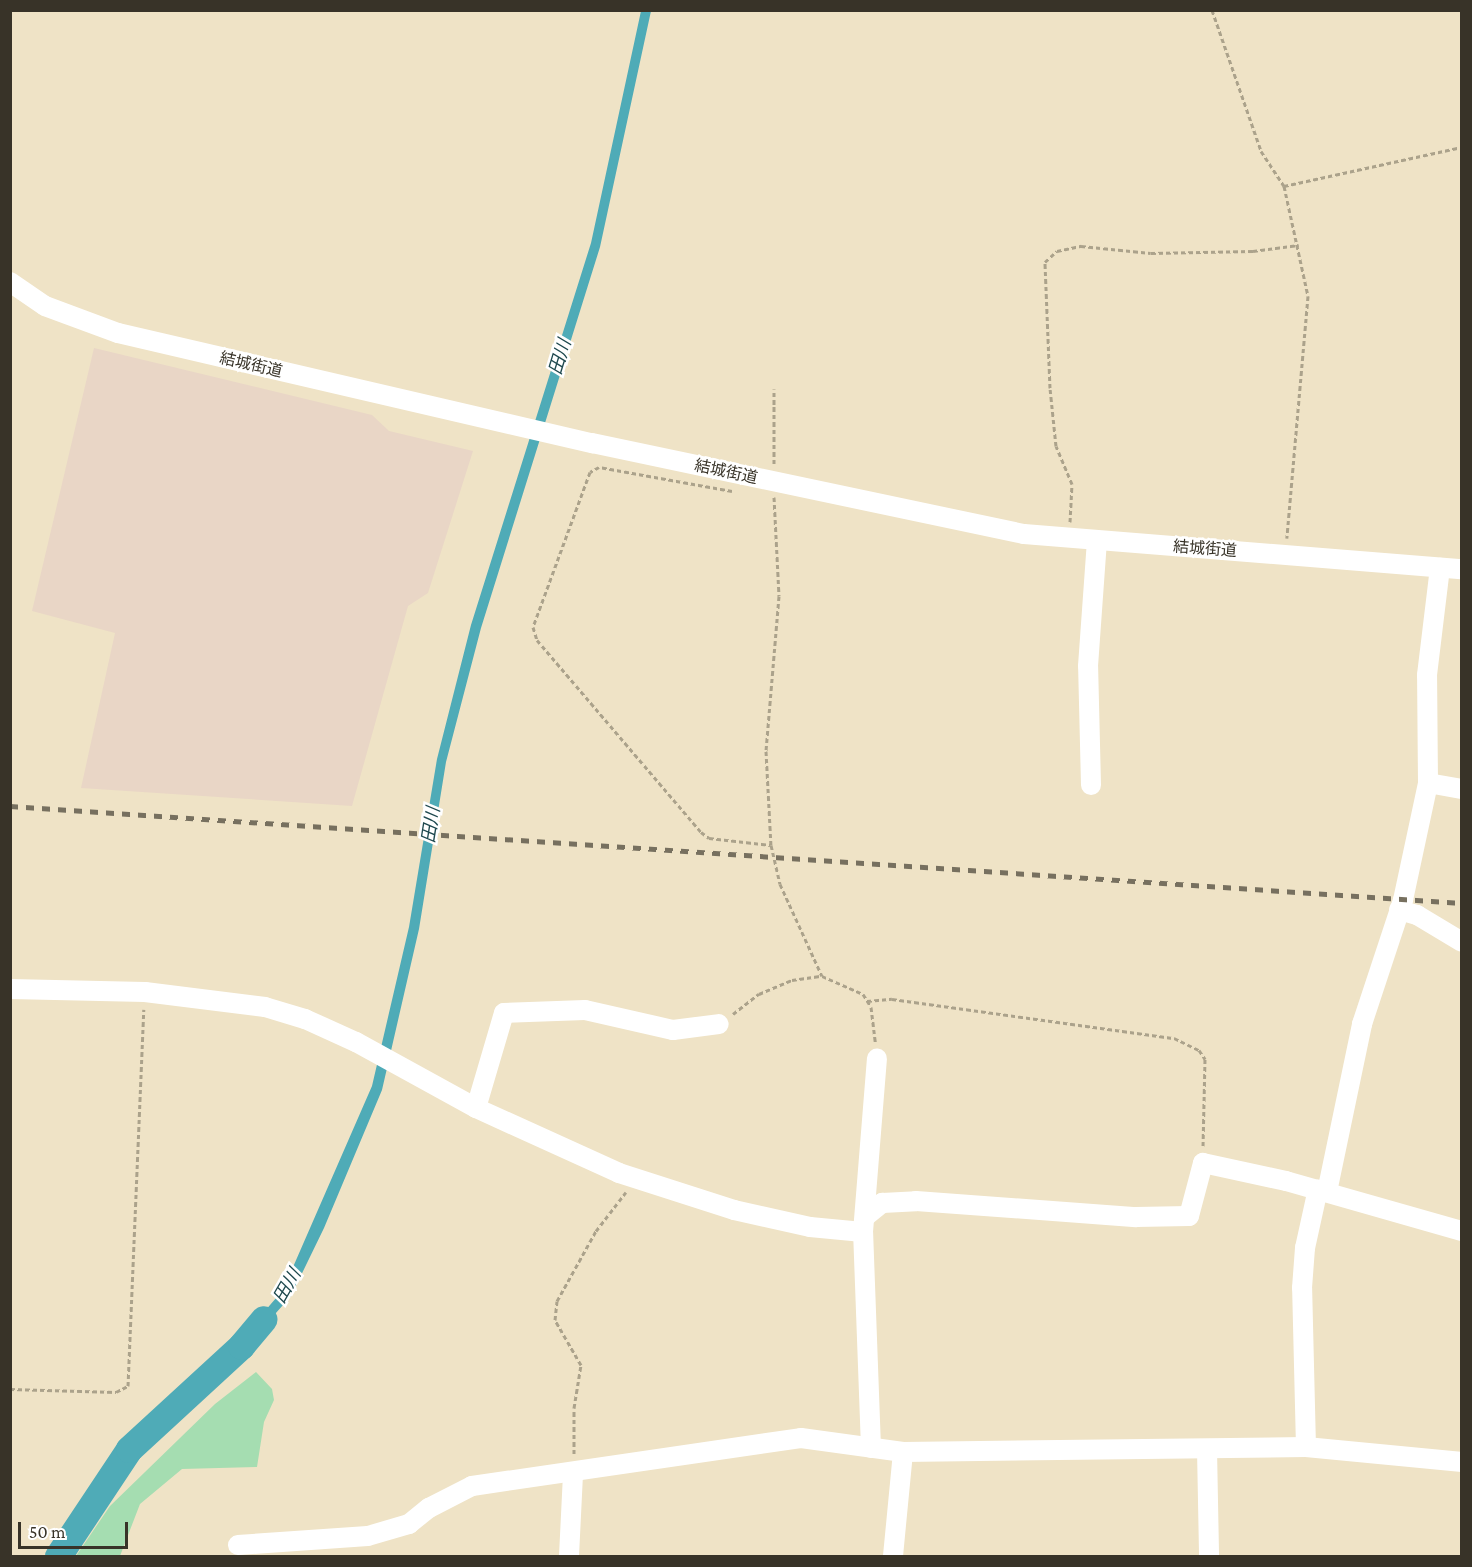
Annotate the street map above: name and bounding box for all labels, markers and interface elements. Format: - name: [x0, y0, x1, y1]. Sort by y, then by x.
- water label: 田川: [544, 337, 576, 377]
- street label: 結城街道: [218, 348, 284, 382]
- street label: 結城街道: [693, 456, 759, 488]
- street label: 結城街道: [1172, 537, 1238, 561]
- water label: 田川: [418, 806, 444, 844]
- water label: 田川: [269, 1265, 305, 1307]
- scale bar: [21, 1510, 130, 1548]
- text: 50 m: [29, 1522, 66, 1542]

